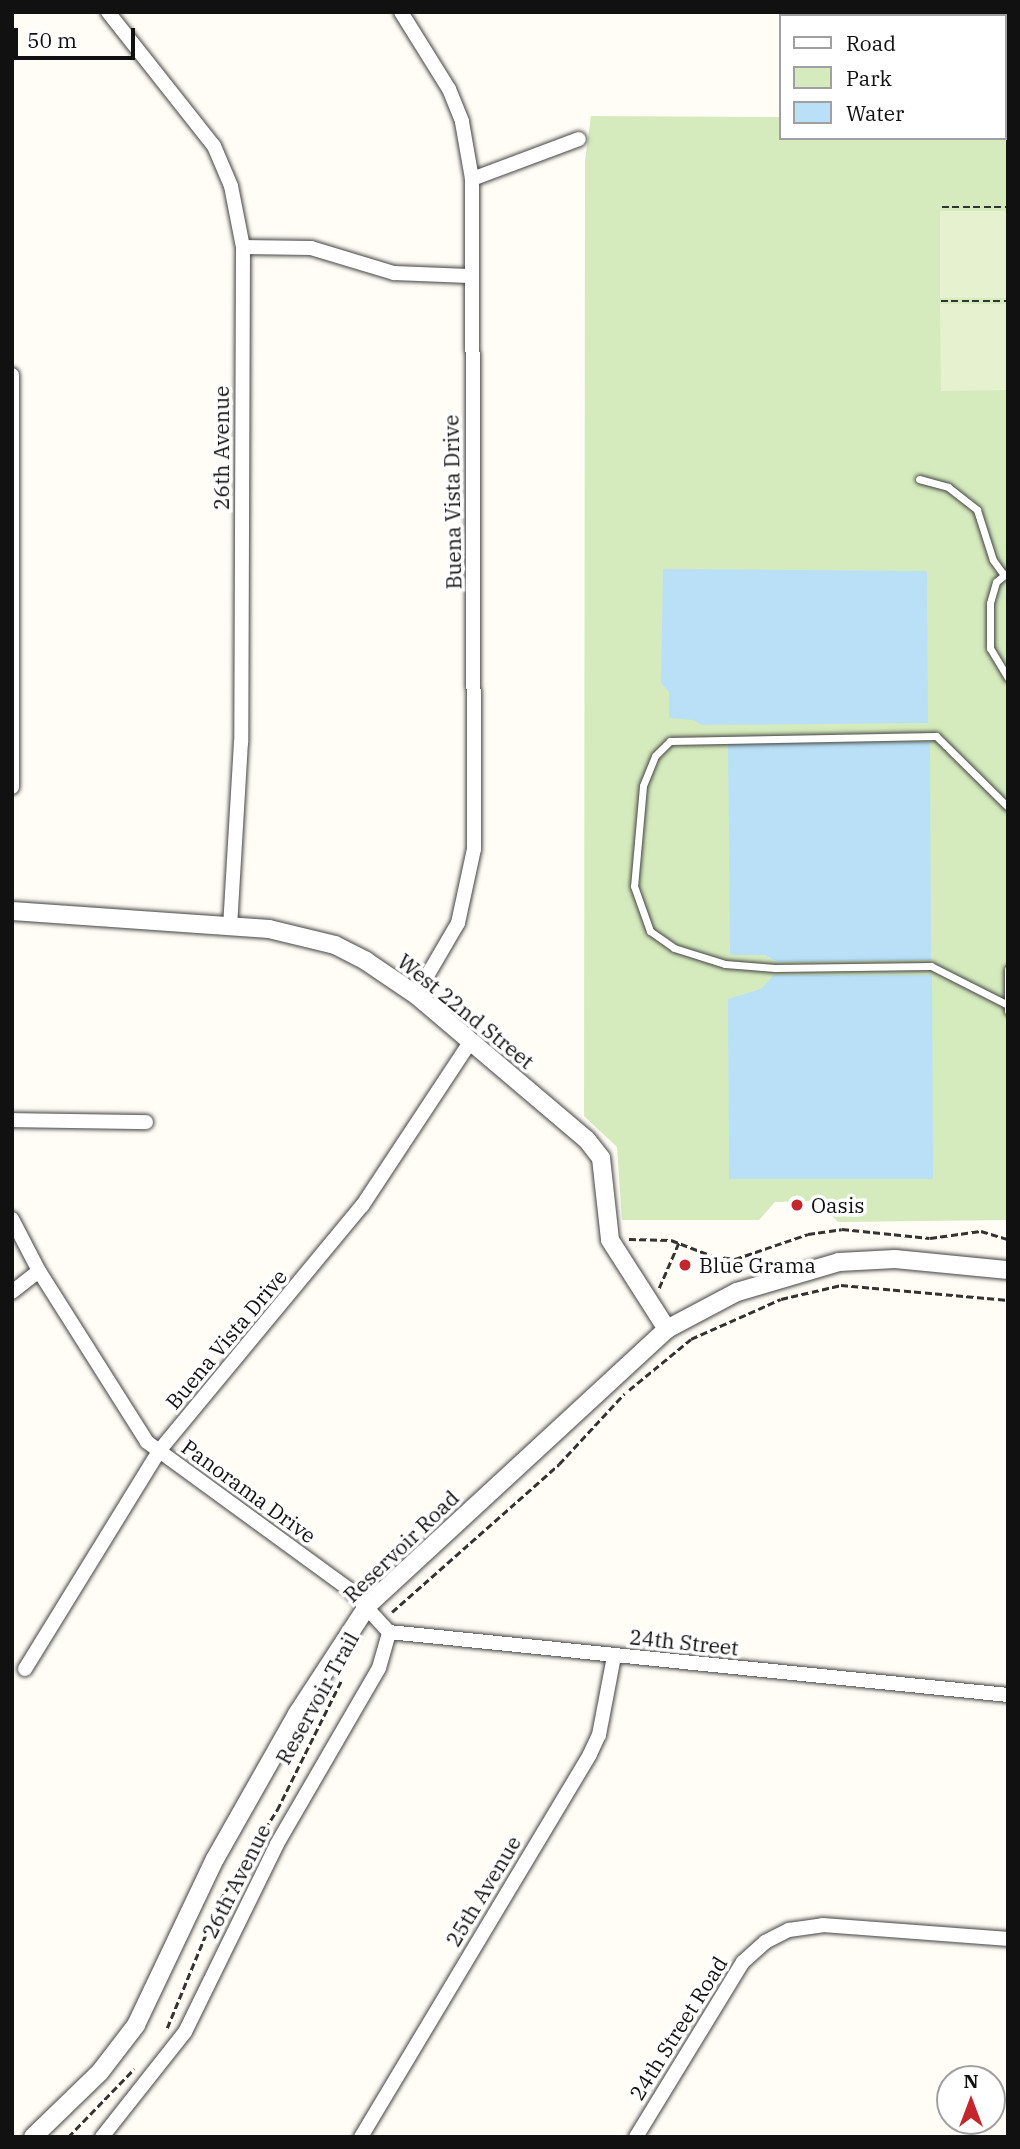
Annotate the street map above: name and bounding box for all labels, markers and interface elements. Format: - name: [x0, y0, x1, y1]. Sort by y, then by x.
- scale bar: [18, 14, 138, 58]
- legend: [778, 14, 1006, 140]
- text: 50 m: [27, 26, 77, 54]
- text: Road: [846, 29, 896, 57]
- text: Park: [846, 64, 892, 92]
- text: Water: [846, 99, 904, 127]
- street label: 26th Avenue: [208, 386, 234, 510]
- street label: Buena Vista Drive: [438, 414, 466, 590]
- street label: West 22nd Street: [393, 948, 539, 1074]
- place label: Oasis: [811, 1192, 865, 1218]
- marker: Oasis: [789, 1197, 805, 1213]
- place label: Blue Grama: [699, 1252, 816, 1278]
- marker: Blue Grama: [677, 1257, 693, 1273]
- street label: Buena Vista Drive: [160, 1264, 292, 1414]
- street label: Panorama Drive: [177, 1434, 321, 1548]
- street label: Reservoir Road: [338, 1485, 464, 1607]
- street label: 24th Street: [628, 1624, 740, 1660]
- street label: Reservoir Trail: [270, 1628, 364, 1768]
- street label: 26th Avenue: [197, 1820, 275, 1942]
- street label: 25th Avenue: [440, 1831, 526, 1951]
- street label: 24th Street Road: [624, 1952, 732, 2104]
- north arrow: [936, 2065, 1006, 2135]
- text: N: [963, 2069, 979, 2093]

